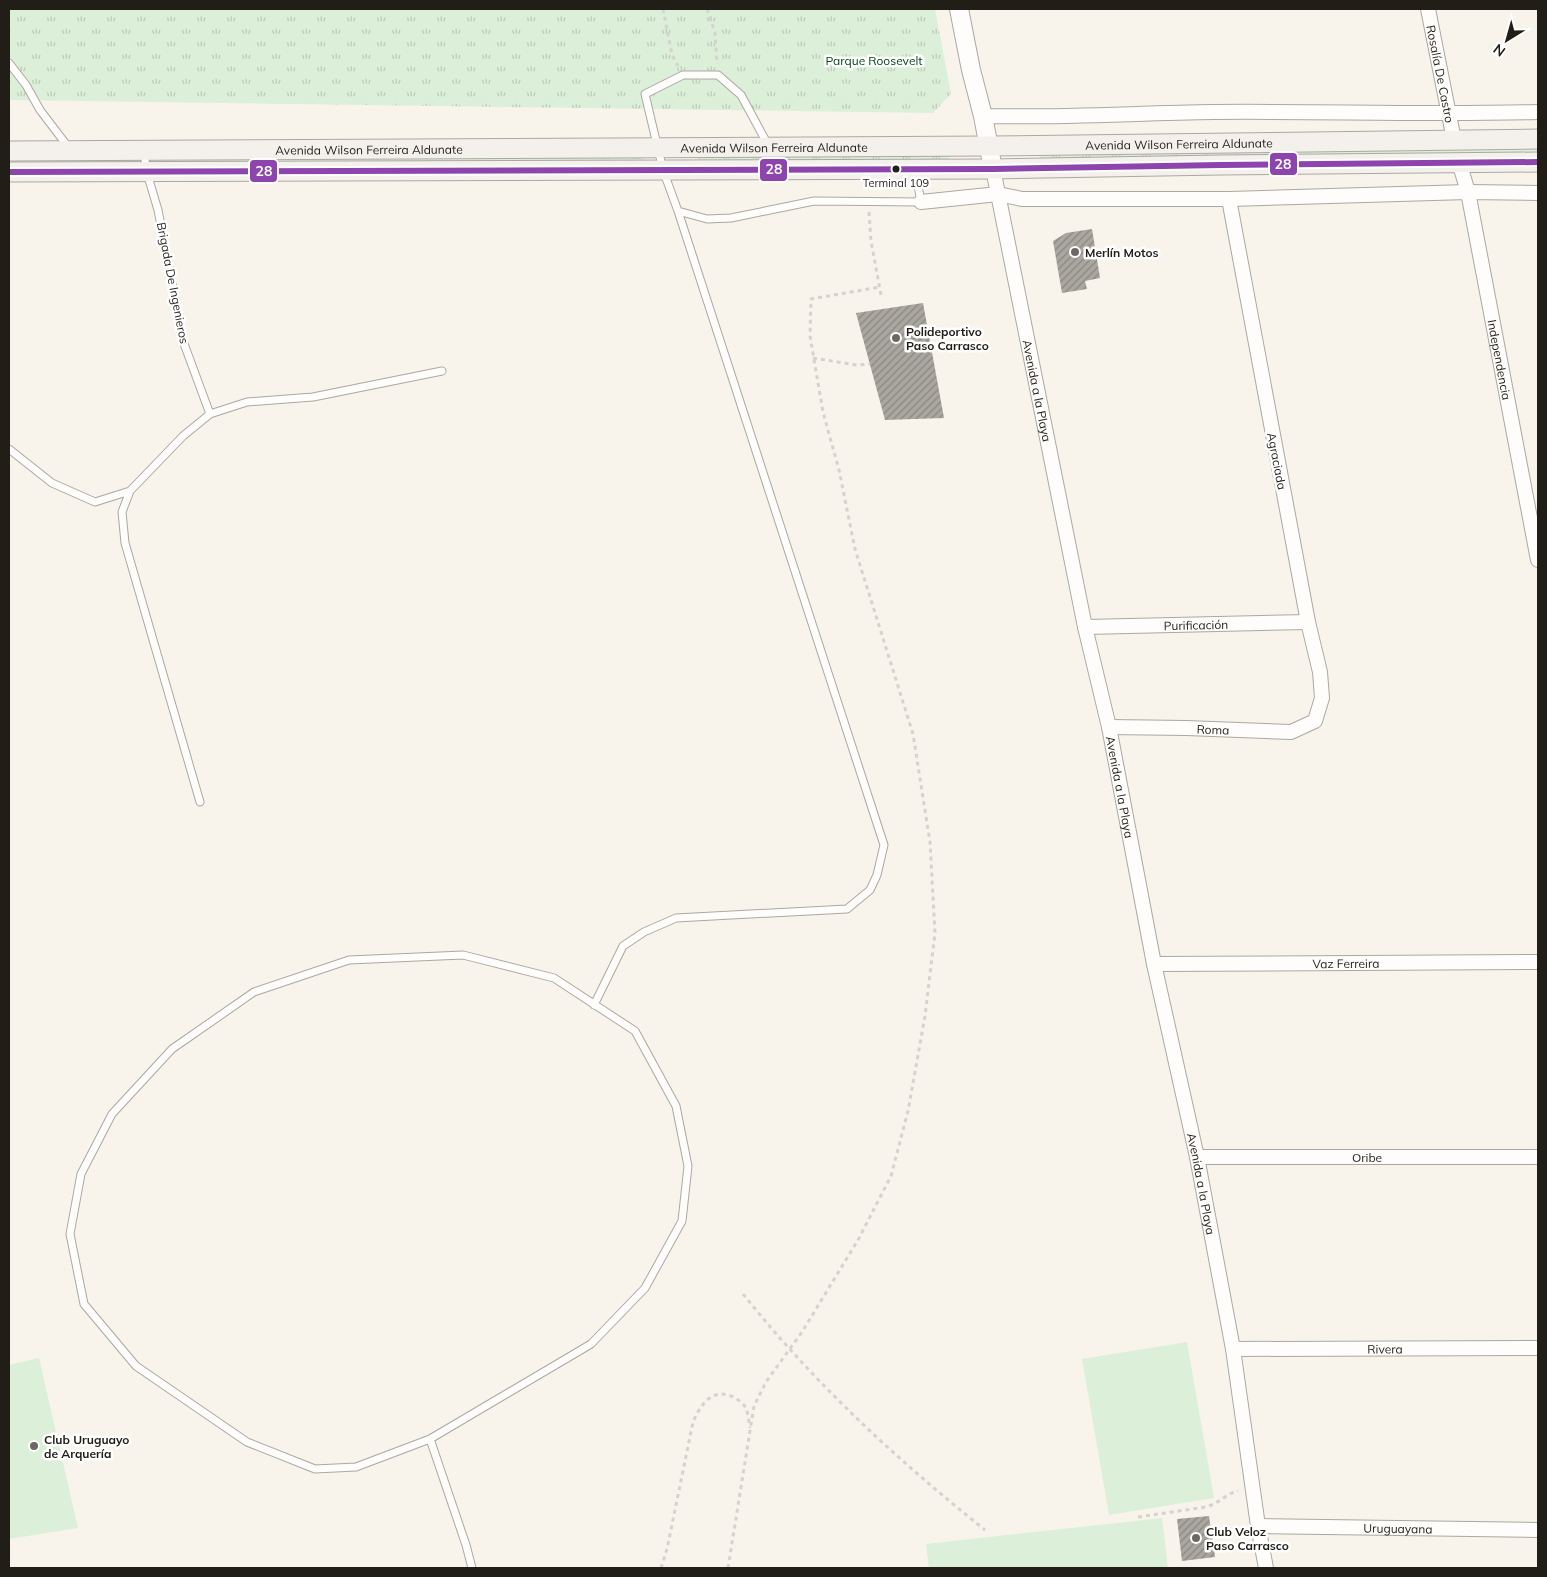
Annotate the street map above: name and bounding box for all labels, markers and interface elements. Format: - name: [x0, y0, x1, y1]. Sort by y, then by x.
- north arrow: [1482, 15, 1532, 65]
- street label: Rosalía De Castro: [1424, 24, 1458, 124]
- text: N: [1490, 40, 1509, 61]
- park label: Parque Roosevelt: [826, 53, 922, 68]
- street label: Avenida Wilson Ferreira Aldunate: [1085, 135, 1273, 152]
- street label: Avenida Wilson Ferreira Aldunate: [680, 139, 868, 155]
- street label: Avenida Wilson Ferreira Aldunate: [275, 141, 463, 157]
- line badge: 28: [1269, 152, 1298, 176]
- text: 28: [1275, 155, 1291, 173]
- line badge: 28: [759, 158, 788, 182]
- line badge: 28: [249, 159, 278, 183]
- text: 28: [766, 160, 782, 178]
- text: 28: [256, 162, 272, 180]
- marker: Terminal 109: [891, 164, 901, 174]
- place label: Terminal 109: [863, 176, 929, 190]
- street label: Brigada De Ingenieros: [154, 221, 192, 345]
- place label: Merlín Motos: [1085, 245, 1159, 260]
- marker: Merlín Motos: [1069, 246, 1081, 258]
- street label: Independencia: [1485, 318, 1515, 401]
- place label: Polideportivo Paso Carrasco: [906, 324, 989, 353]
- marker: Polideportivo Paso Carrasco: [890, 332, 902, 344]
- street label: Avenida a la Playa: [1020, 338, 1055, 443]
- street label: Agraciada: [1264, 431, 1290, 491]
- street label: Purificación: [1163, 616, 1228, 633]
- street label: Roma: [1196, 721, 1230, 737]
- street label: Avenida a la Playa: [1103, 735, 1137, 839]
- street label: Vaz Ferreira: [1313, 955, 1379, 971]
- street label: Avenida a la Playa: [1184, 1131, 1219, 1236]
- street label: Oribe: [1352, 1150, 1382, 1165]
- street label: Rivera: [1367, 1341, 1403, 1356]
- place label: Club Uruguayo de Arquería: [44, 1432, 129, 1461]
- marker: Club Uruguayo de Arquería: [28, 1440, 40, 1452]
- street label: Uruguayana: [1363, 1520, 1433, 1536]
- place label: Club Veloz Paso Carrasco: [1206, 1524, 1289, 1553]
- marker: Club Veloz Paso Carrasco: [1190, 1532, 1202, 1544]

